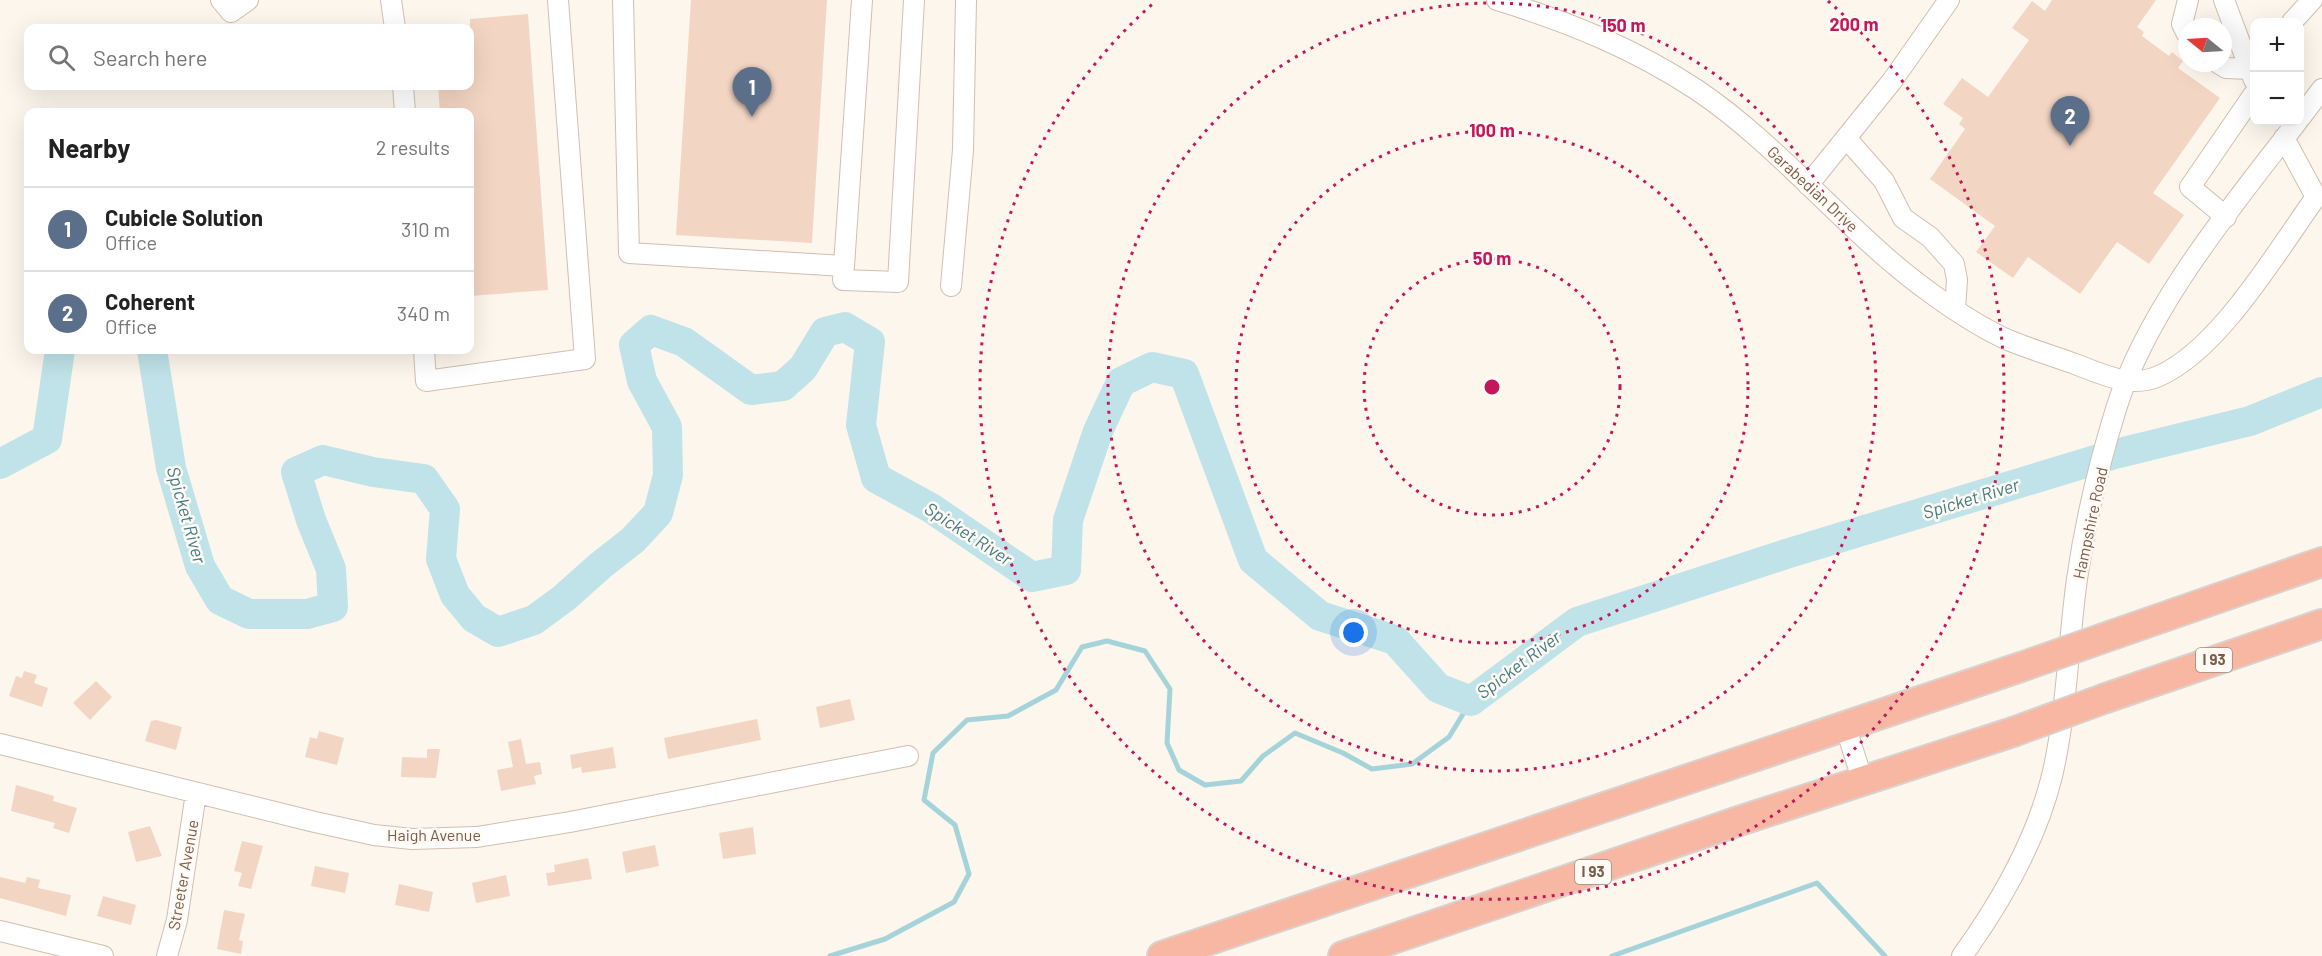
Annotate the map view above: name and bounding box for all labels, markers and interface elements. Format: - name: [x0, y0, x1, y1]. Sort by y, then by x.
- text: 200 m: [1829, 13, 1879, 35]
- text: 150 m: [1601, 14, 1645, 36]
- north arrow: [2178, 18, 2232, 72]
- map controls: [2250, 18, 2304, 126]
- button: +: [2250, 18, 2304, 72]
- search box: [24, 24, 474, 90]
- icon: search: [45, 41, 78, 74]
- text: Search here: [93, 44, 207, 70]
- pin: 1: [732, 68, 771, 117]
- button: −: [2250, 72, 2304, 126]
- pin: 2: [2050, 96, 2090, 146]
- text: 100 m: [1469, 119, 1515, 141]
- text: Nearby: [48, 132, 130, 163]
- text: 2 results: [376, 135, 450, 159]
- street label: Garabedian Drive: [1764, 142, 1863, 236]
- text: Cubicle Solution: [105, 204, 263, 230]
- text: 1: [64, 217, 71, 241]
- text: 310 m: [401, 217, 450, 241]
- text: Office: [105, 230, 157, 254]
- text: 50 m: [1473, 247, 1511, 269]
- text: Coherent: [105, 288, 195, 314]
- text: 2: [62, 301, 73, 325]
- text: 340 m: [397, 301, 450, 325]
- text: Office: [105, 314, 157, 338]
- centre of rings: [1482, 377, 1502, 397]
- water label: Spicket River: [163, 464, 211, 566]
- street label: Hampshire Road: [2068, 465, 2111, 581]
- water label: Spicket River: [1920, 473, 2022, 523]
- water label: Spicket River: [921, 497, 1017, 570]
- your location: [1339, 618, 1368, 647]
- water label: Spicket River: [1472, 625, 1565, 703]
- road number: I 93: [2196, 648, 2232, 672]
- street label: Streeter Avenue: [163, 818, 202, 932]
- street label: Haigh Avenue: [387, 825, 481, 844]
- road number: I 93: [1575, 860, 1611, 884]

